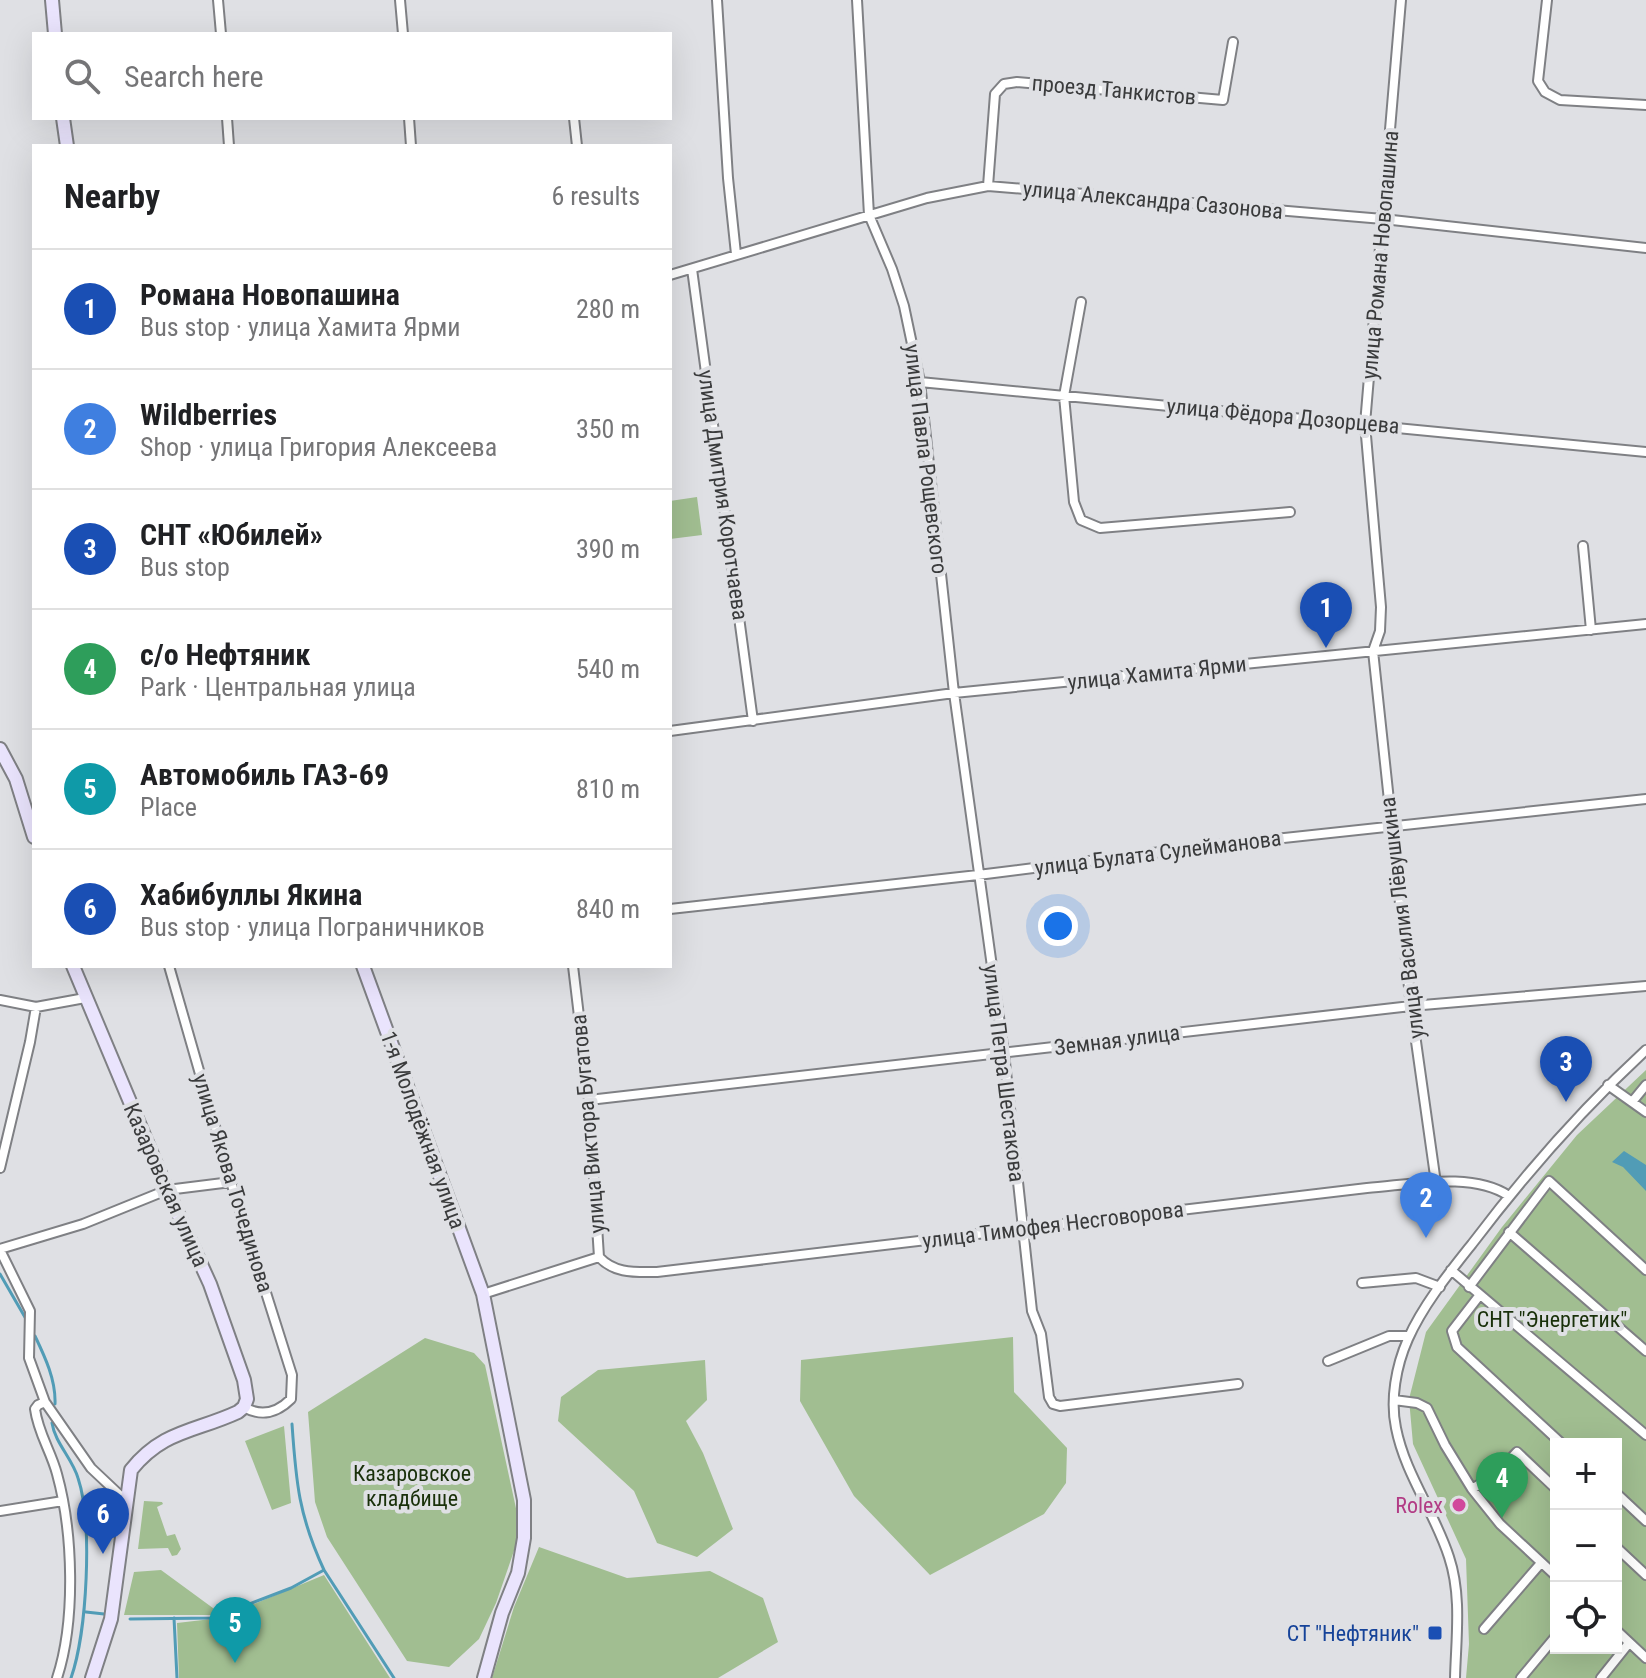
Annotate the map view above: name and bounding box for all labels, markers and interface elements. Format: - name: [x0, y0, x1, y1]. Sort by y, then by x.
- search box: [32, 32, 672, 120]
- icon: search: [60, 54, 104, 98]
- text: Search here: [124, 59, 264, 94]
- street label: проезд Танкистов: [1031, 70, 1197, 110]
- street label: улица Романа Новопашина: [1357, 129, 1403, 381]
- text: Nearby: [64, 176, 160, 216]
- street label: улица Александра Сазонова: [1022, 176, 1284, 224]
- text: 6 results: [551, 181, 640, 211]
- text: Романа Новопашина: [140, 277, 400, 312]
- text: 1: [83, 294, 97, 324]
- text: 280 m: [576, 294, 640, 324]
- text: Bus stop · улица Хамита Ярми: [140, 312, 460, 342]
- street label: улица Павла Рощевского: [899, 343, 953, 575]
- street label: улица Дмитрия Коротчаева: [693, 368, 753, 622]
- street label: улица Фёдора Дозорцева: [1166, 393, 1400, 439]
- text: Wildberries: [140, 397, 277, 432]
- text: 2: [83, 414, 97, 444]
- text: 350 m: [576, 414, 640, 444]
- text: Shop · улица Григория Алексеева: [140, 432, 497, 462]
- text: СНТ «Юбилей»: [140, 517, 323, 552]
- text: 3: [83, 534, 97, 564]
- text: 390 m: [576, 534, 640, 564]
- text: Bus stop: [140, 552, 230, 582]
- pin: 1: [1300, 582, 1352, 648]
- text: с/о Нефтяник: [140, 637, 310, 672]
- street label: улица Хамита Ярми: [1066, 651, 1248, 695]
- text: 4: [83, 654, 97, 684]
- text: 540 m: [576, 654, 640, 684]
- text: Park · Центральная улица: [140, 672, 416, 702]
- text: Автомобиль ГАЗ-69: [140, 757, 389, 792]
- text: 5: [83, 774, 97, 804]
- text: 810 m: [576, 774, 640, 804]
- text: Place: [140, 792, 197, 822]
- street label: улица Василия Лёвушкина: [1375, 796, 1429, 1040]
- street label: улица Булата Сулейманова: [1033, 825, 1283, 881]
- text: Хабибуллы Якина: [140, 877, 362, 912]
- text: 6: [83, 894, 97, 924]
- text: 840 m: [576, 894, 640, 924]
- your location: [1038, 906, 1078, 946]
- text: Bus stop · улица Пограничников: [140, 912, 485, 942]
- street label: улица Петра Шестакова: [978, 963, 1030, 1183]
- street label: улица Виктора Бугатова: [566, 1013, 610, 1235]
- street label: Земная улица: [1053, 1020, 1181, 1060]
- street label: 1-я Молодёжная улица: [376, 1028, 470, 1232]
- pin: 3: [1540, 1036, 1592, 1102]
- street label: улица Якова Точединова: [188, 1071, 278, 1295]
- street label: Казаровская улица: [119, 1099, 213, 1271]
- pin: 2: [1400, 1172, 1452, 1238]
- street label: улица Тимофея Несговорова: [921, 1197, 1185, 1253]
- park label: СНТ "Энергетик": [1477, 1307, 1627, 1332]
- map controls: [1550, 1438, 1622, 1654]
- button: +: [1550, 1438, 1622, 1510]
- pin: 4: [1476, 1452, 1528, 1518]
- park label: Казаровское кладбище: [353, 1461, 471, 1511]
- pin: 6: [77, 1488, 129, 1554]
- place label: Rolex: [1395, 1493, 1443, 1518]
- marker: Rolex: [1450, 1496, 1468, 1514]
- button: −: [1550, 1510, 1622, 1582]
- button: locate: [1550, 1582, 1622, 1654]
- pin: 5: [209, 1597, 261, 1663]
- place label: СТ "Нефтяник": [1287, 1621, 1419, 1646]
- marker: СТ "Нефтяник": [1426, 1624, 1444, 1642]

